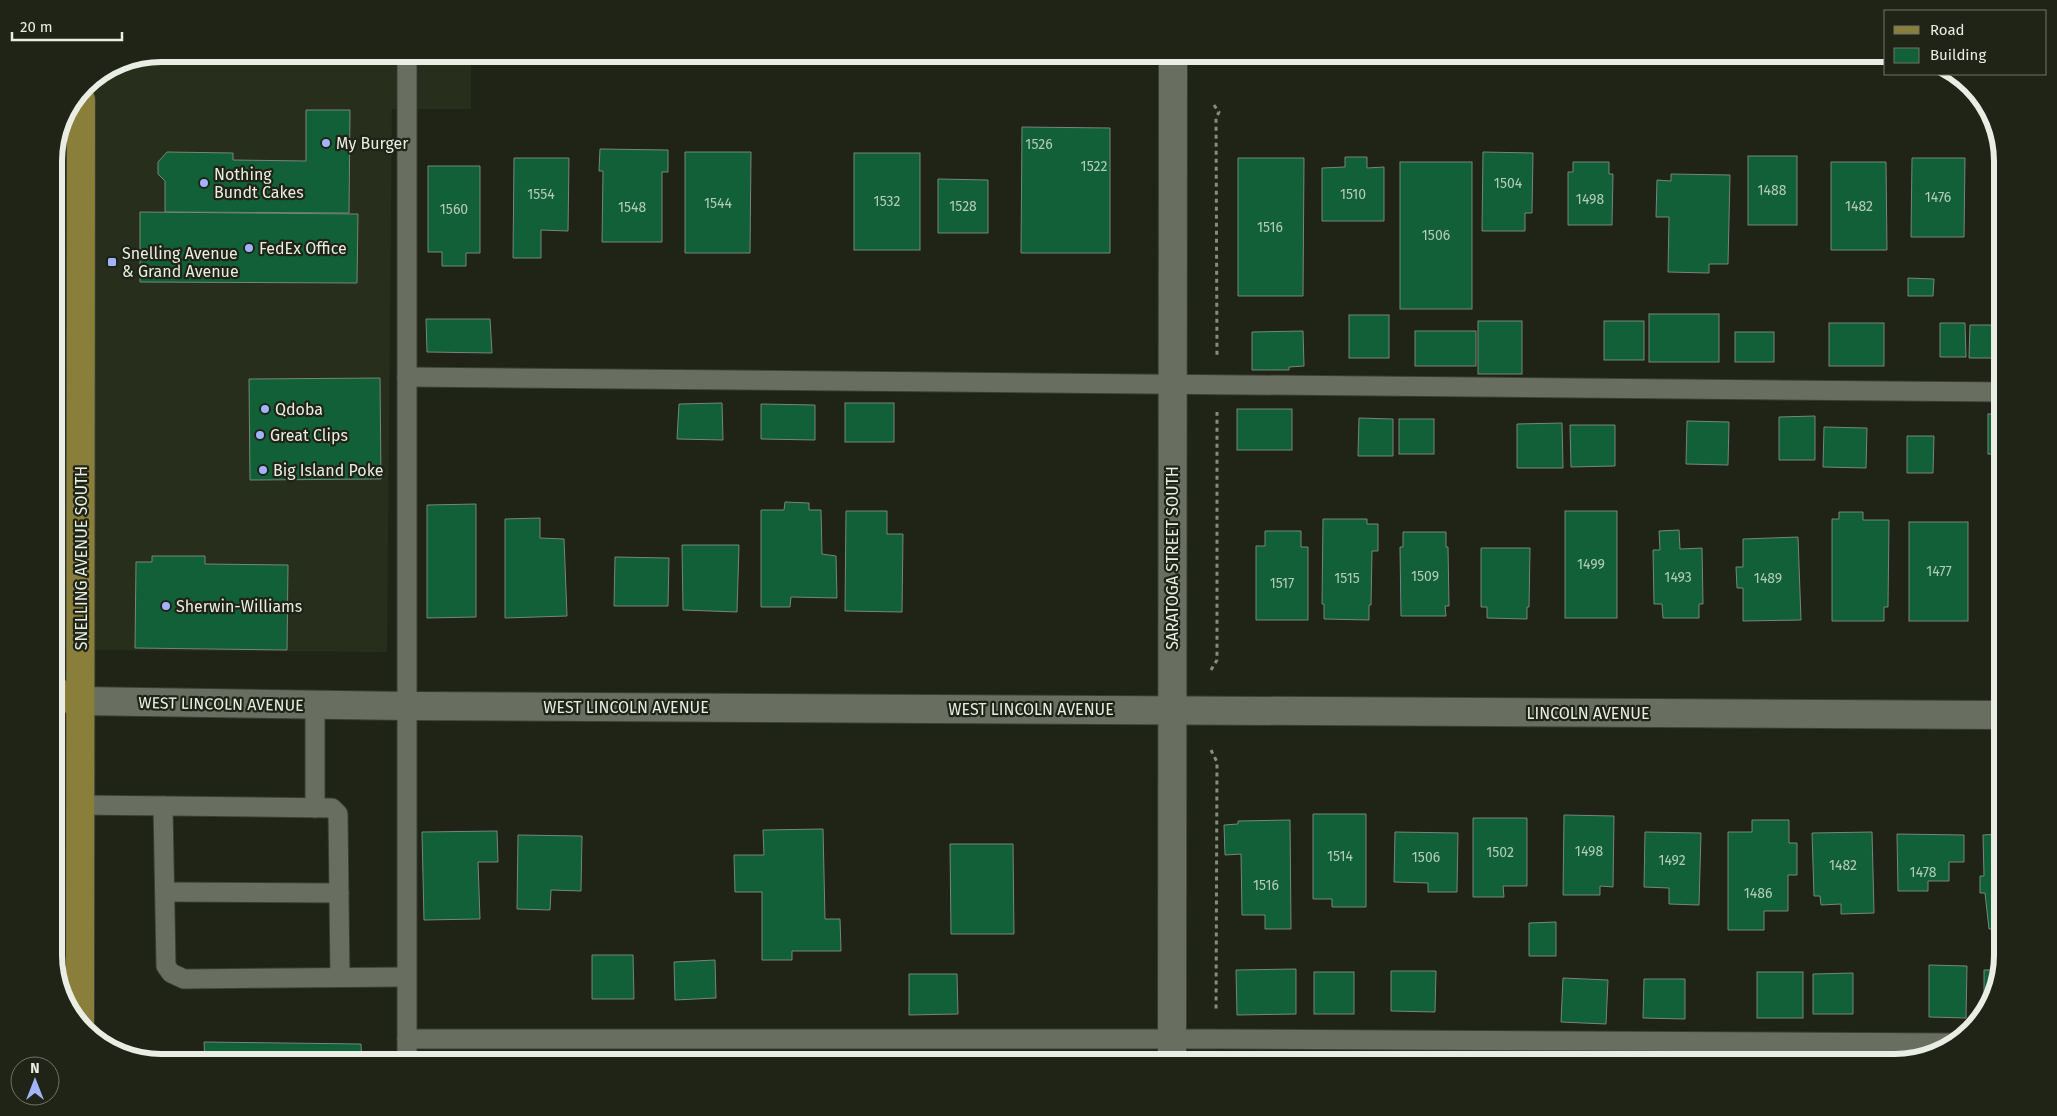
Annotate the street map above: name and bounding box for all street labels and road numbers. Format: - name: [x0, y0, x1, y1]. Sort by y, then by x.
- street label: SNELLING AVENUE SOUTH: [72, 466, 91, 650]
- street label: SARATOGA STREET SOUTH: [1163, 466, 1182, 650]
- street label: WEST LINCOLN AVENUE: [138, 693, 304, 715]
- street label: WEST LINCOLN AVENUE: [543, 698, 709, 717]
- street label: WEST LINCOLN AVENUE: [948, 700, 1114, 719]
- street label: LINCOLN AVENUE: [1527, 704, 1649, 723]

